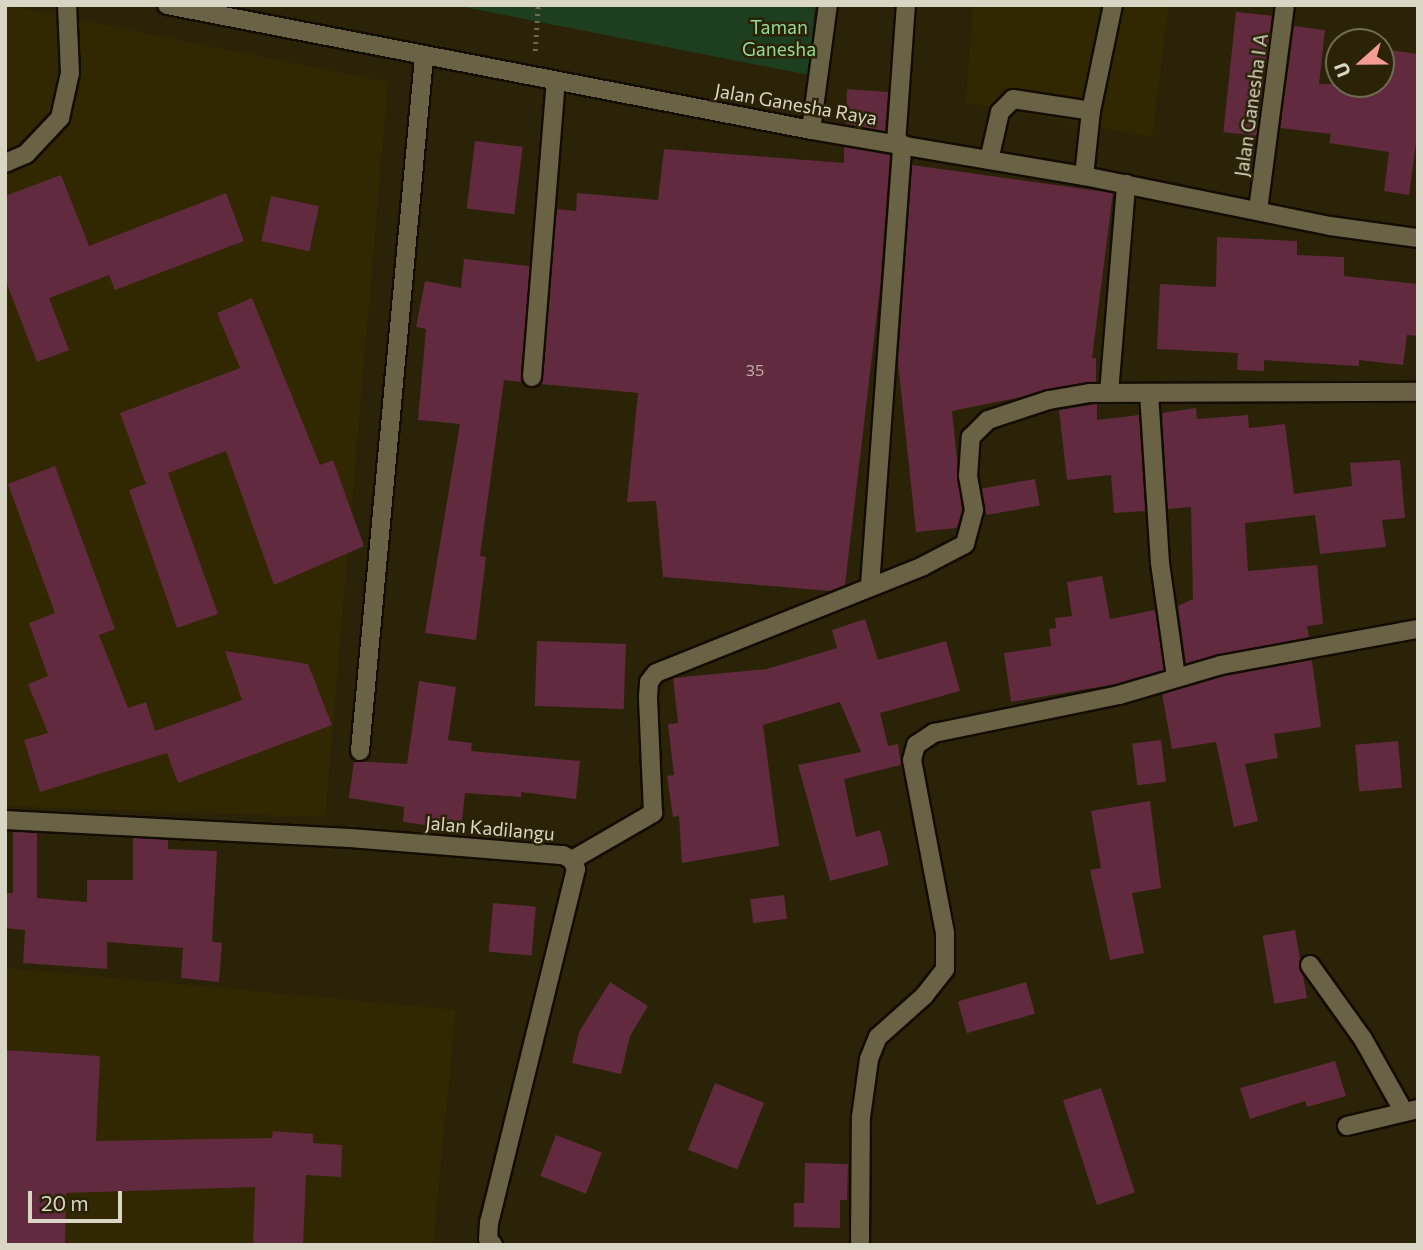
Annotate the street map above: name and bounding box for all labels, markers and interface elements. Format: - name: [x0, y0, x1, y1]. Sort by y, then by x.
- park label: Taman Ganesha: [742, 16, 816, 60]
- north arrow: [1325, 28, 1395, 98]
- street label: Jalan Ganesha I A: [1230, 32, 1272, 178]
- text: U: [1329, 59, 1355, 81]
- street label: Jalan Ganesha Raya: [713, 78, 879, 130]
- house number: 35: [746, 360, 764, 380]
- street label: Jalan Kadilangu: [424, 811, 556, 845]
- scale bar: [32, 1176, 126, 1220]
- text: 20 m: [41, 1190, 89, 1215]

